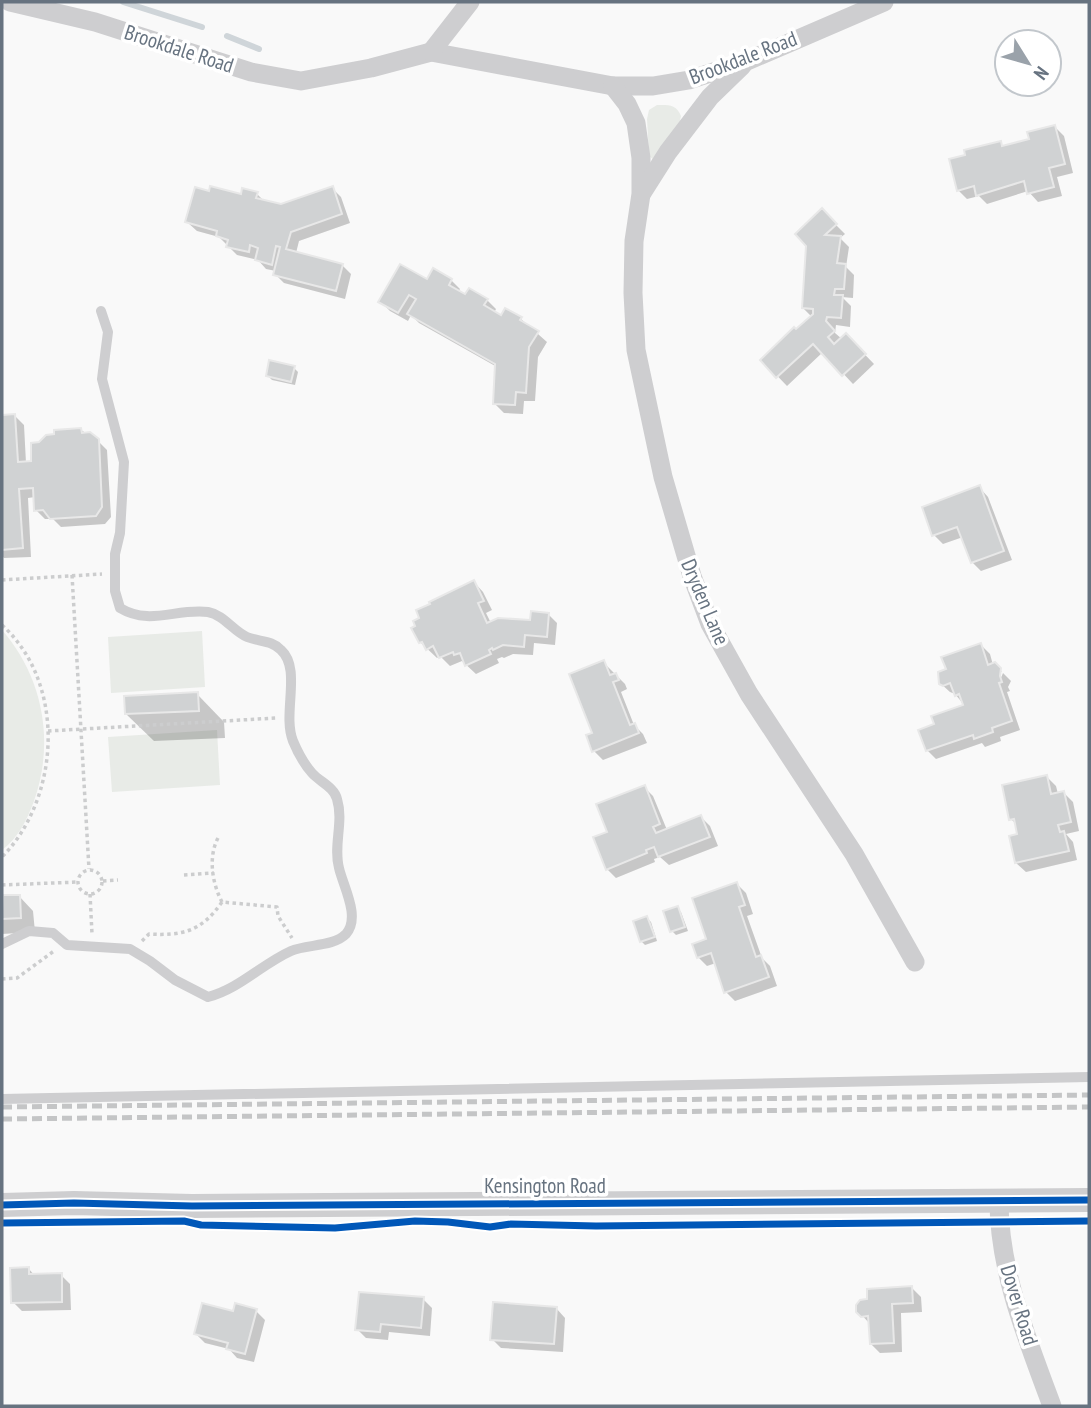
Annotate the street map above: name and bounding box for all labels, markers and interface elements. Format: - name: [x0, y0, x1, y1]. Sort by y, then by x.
- street label: Brookdale Road: [121, 18, 237, 79]
- street label: Brookdale Road: [685, 25, 801, 90]
- north arrow: [993, 28, 1063, 98]
- text: N: [1029, 62, 1054, 85]
- street label: Dryden Lane: [675, 555, 736, 649]
- street label: Kensington Road: [484, 1172, 606, 1199]
- street label: Dover Road: [994, 1261, 1044, 1348]

